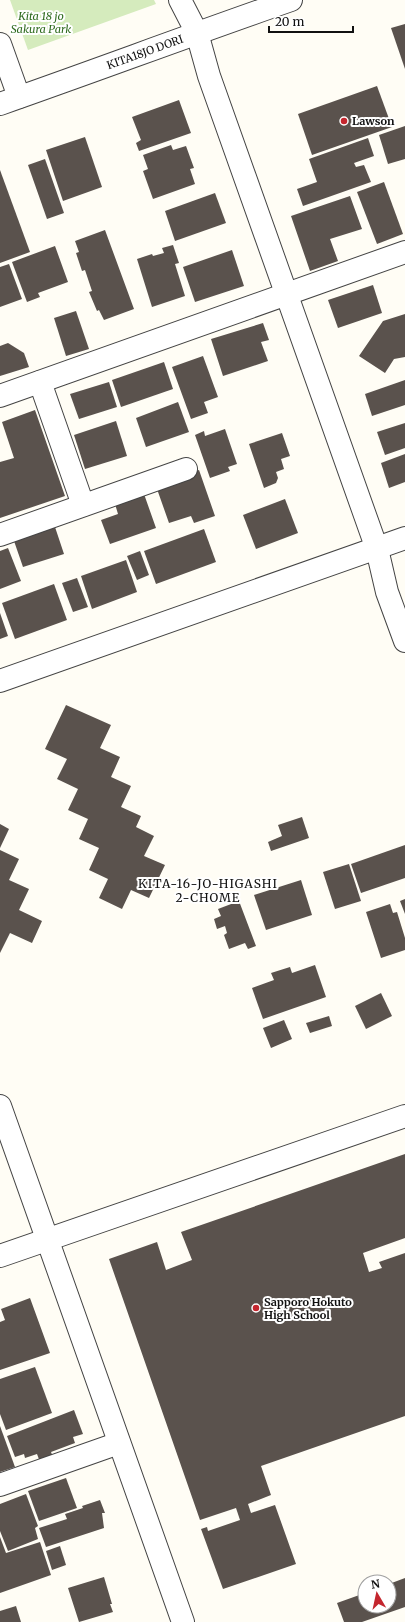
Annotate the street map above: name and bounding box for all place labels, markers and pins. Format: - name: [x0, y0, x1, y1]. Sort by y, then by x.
- place label: Lawson: [352, 114, 395, 128]
- marker: Lawson: [339, 116, 349, 126]
- place label: Sapporo Hokuto High School: [264, 1295, 352, 1322]
- marker: Sapporo Hokuto High School: [251, 1303, 261, 1313]

